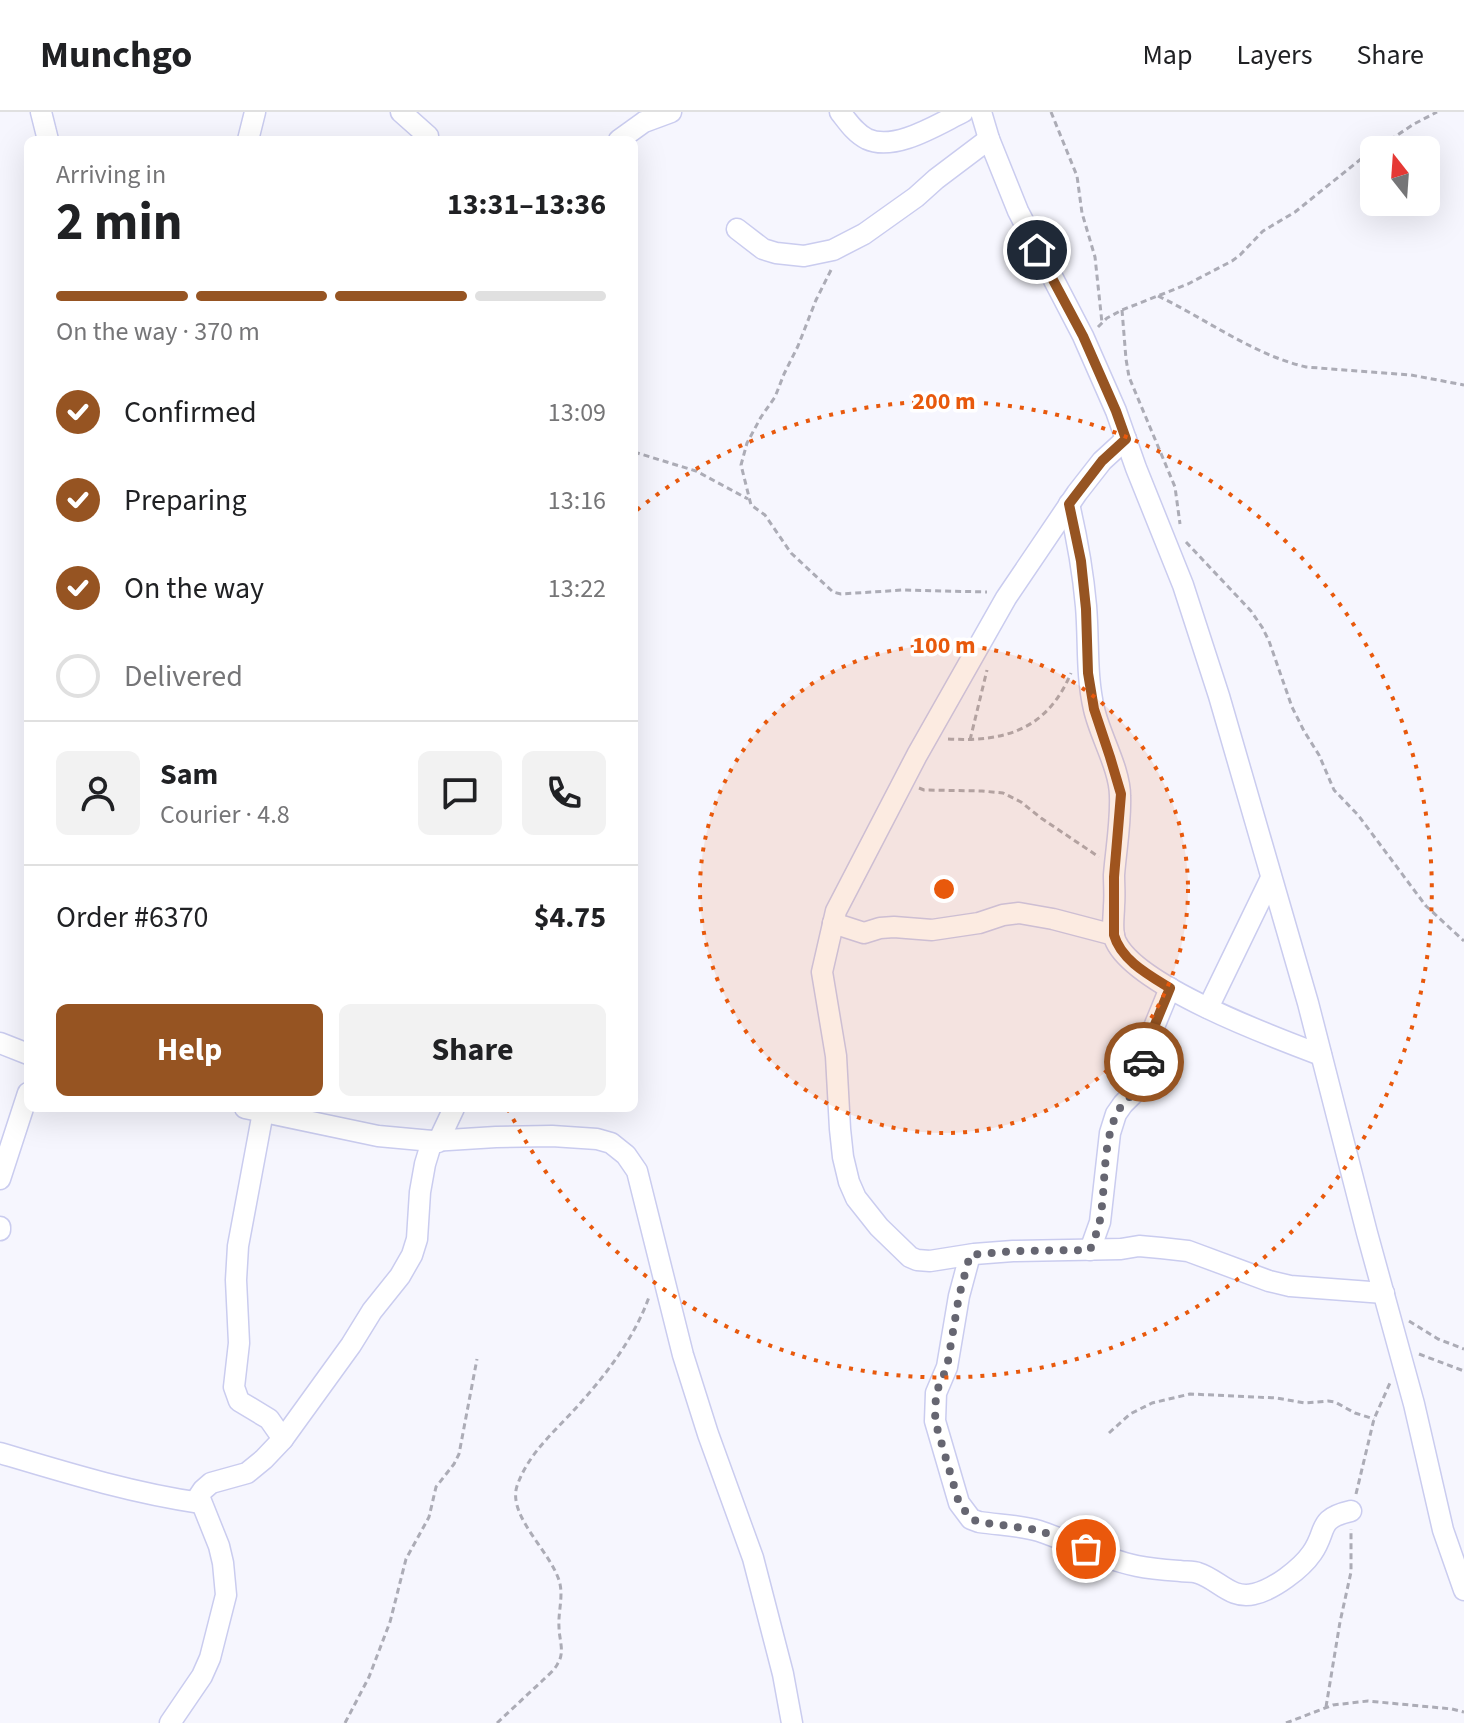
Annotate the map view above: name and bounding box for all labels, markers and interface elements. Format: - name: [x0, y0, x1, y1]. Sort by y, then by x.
- text: Munchgo: [40, 28, 192, 82]
- text: Map: [1142, 35, 1192, 75]
- text: Layers: [1236, 35, 1312, 75]
- text: Share: [1356, 35, 1424, 75]
- north arrow: [1360, 136, 1440, 216]
- map controls: [1360, 136, 1440, 216]
- text: Arriving in: [56, 156, 166, 193]
- text: 13:31–13:36: [447, 183, 606, 226]
- text: 2 min: [56, 186, 183, 260]
- pin: [1003, 216, 1071, 284]
- icon: home: [1015, 228, 1059, 272]
- text: On the way · 370 m: [56, 313, 260, 350]
- text: 200 m: [912, 384, 976, 419]
- icon: check: [56, 390, 100, 434]
- text: Confirmed: [124, 391, 257, 434]
- text: 13:09: [548, 394, 606, 431]
- icon: check: [56, 478, 100, 522]
- text: Preparing: [124, 479, 247, 522]
- text: 13:16: [548, 482, 606, 519]
- icon: check: [56, 566, 100, 610]
- text: On the way: [124, 567, 264, 610]
- text: 13:22: [548, 570, 606, 607]
- text: 100 m: [912, 628, 976, 663]
- text: Delivered: [124, 655, 243, 698]
- button: person: [56, 751, 140, 835]
- button: chat: [418, 751, 502, 835]
- button: phone: [522, 751, 606, 835]
- text: Sam: [160, 753, 218, 796]
- text: Courier · 4.8: [160, 796, 290, 833]
- centre of rings: [930, 875, 958, 903]
- text: Order #6370: [56, 896, 209, 939]
- text: $4.75: [534, 896, 606, 939]
- button: Help: [56, 1004, 323, 1096]
- button: Share: [339, 1004, 606, 1096]
- courier: [1104, 1022, 1184, 1102]
- icon: car: [1122, 1040, 1166, 1084]
- pin: [1052, 1515, 1120, 1583]
- icon: bag: [1064, 1527, 1108, 1571]

